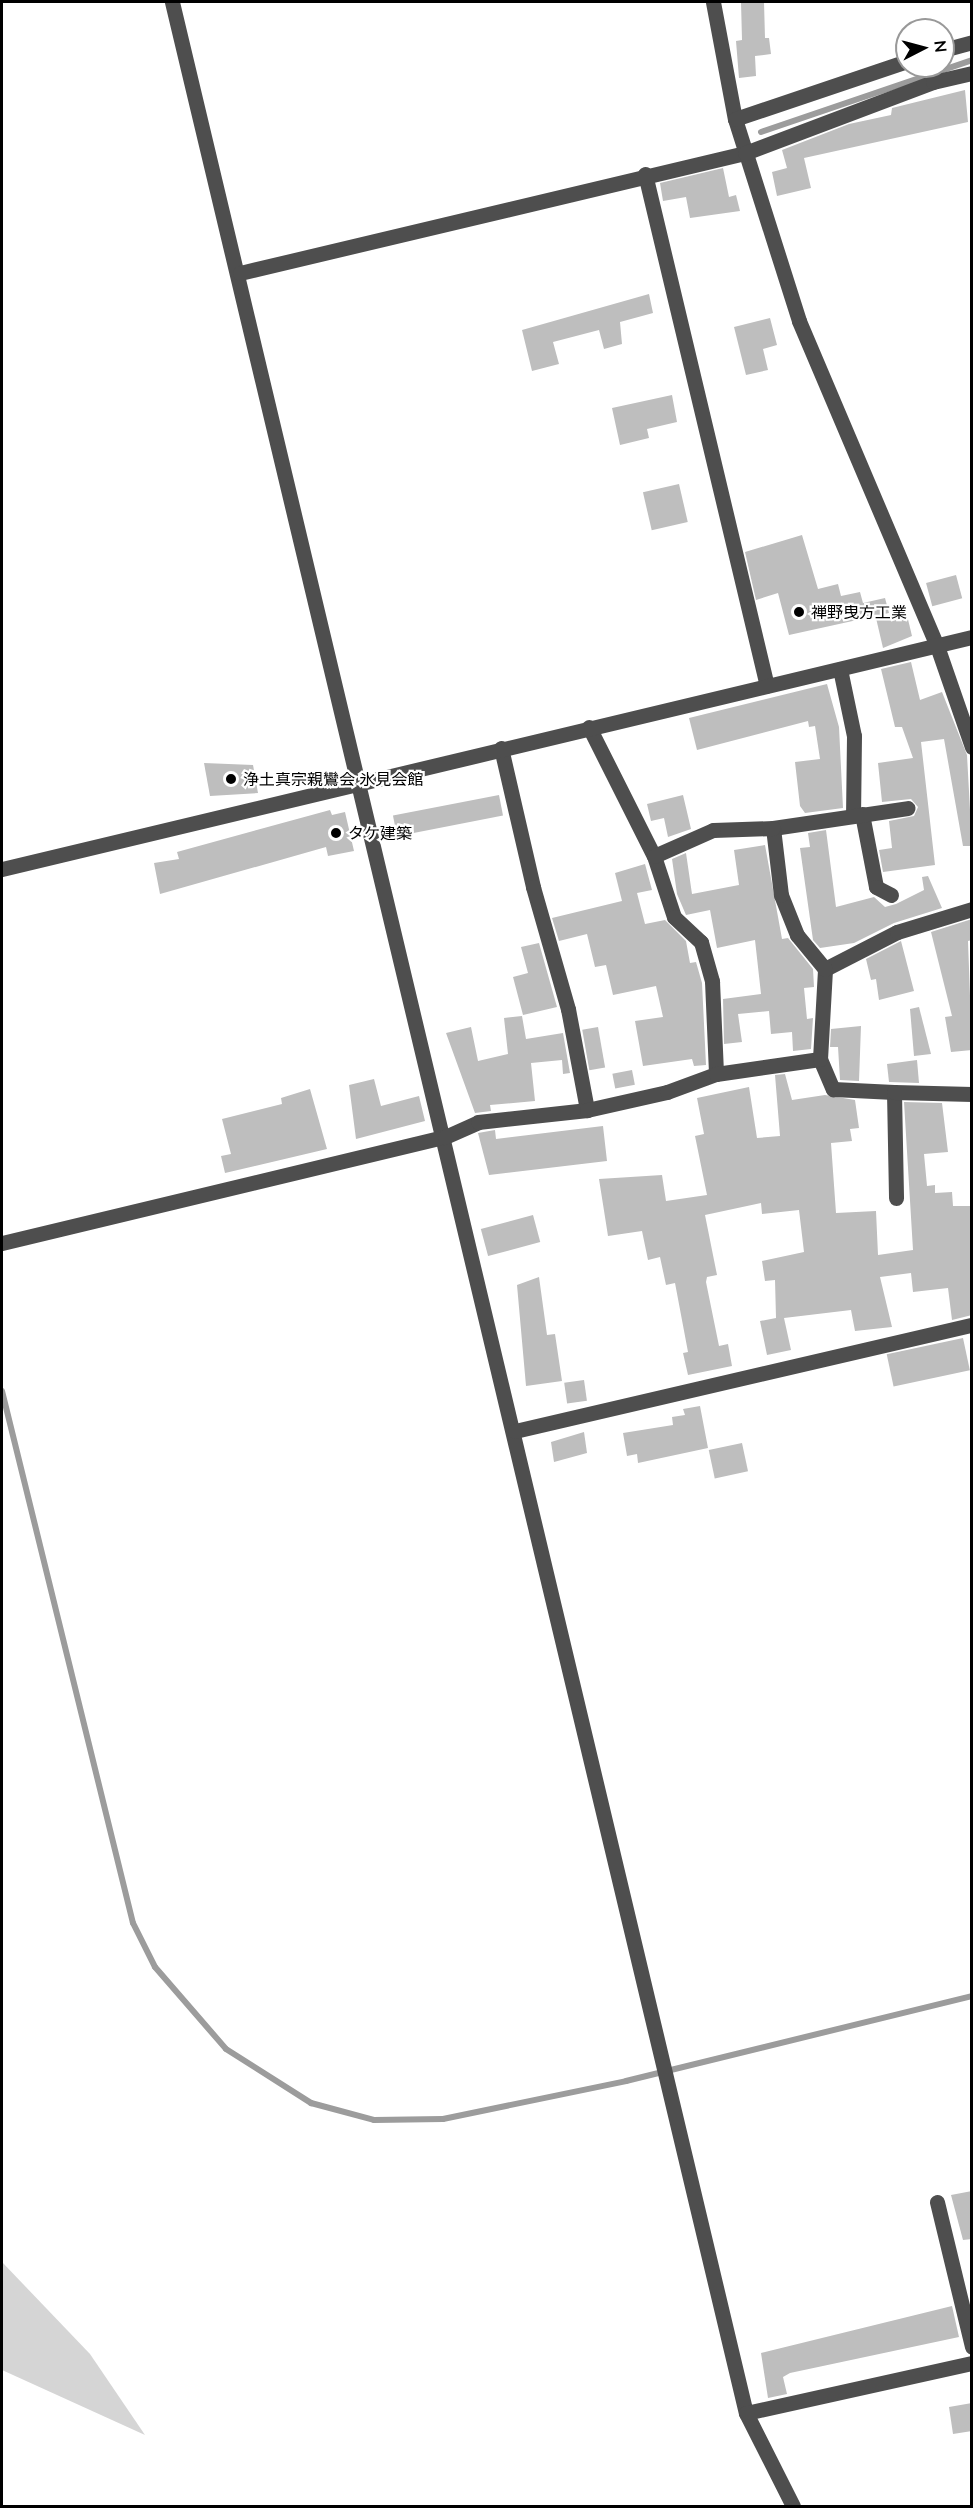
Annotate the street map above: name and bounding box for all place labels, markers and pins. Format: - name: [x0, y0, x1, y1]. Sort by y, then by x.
- place label: 禅野曳方工業: [811, 602, 907, 622]
- marker: 禅野曳方工業: [792, 605, 806, 619]
- place label: 浄土真宗親鸞会 氷見会館: [243, 769, 423, 789]
- marker: 浄土真宗親鸞会 氷見会館: [224, 772, 238, 786]
- place label: タケ建築: [348, 823, 412, 843]
- marker: タケ建築: [329, 826, 343, 840]

